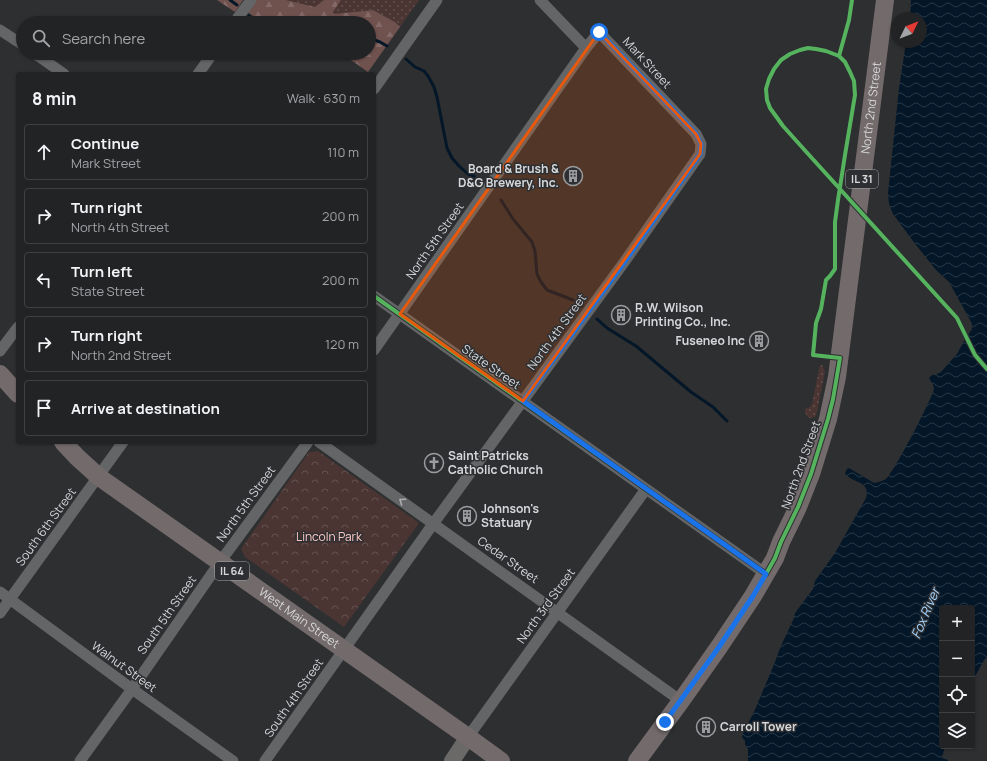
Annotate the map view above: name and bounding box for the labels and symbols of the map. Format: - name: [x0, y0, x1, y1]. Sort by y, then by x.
- north arrow: [891, 12, 927, 48]
- route start: [590, 23, 608, 41]
- street label: Mark Street: [619, 33, 676, 92]
- street label: North 2nd Street: [856, 60, 885, 155]
- place label: Board & Brush & D&G Brewery, Inc.: [458, 160, 559, 191]
- building icon: Board & Brush & D&G Brewery, Inc.: [562, 165, 584, 187]
- road number: IL 31: [846, 170, 878, 188]
- street label: North 5th Street: [402, 199, 468, 283]
- street label: North 4th Street: [523, 290, 590, 373]
- place label: R.W. Wilson Printing Co., Inc.: [635, 299, 731, 330]
- building icon: R.W. Wilson Printing Co., Inc.: [610, 304, 632, 326]
- building icon: Fuseneo Inc: [748, 330, 770, 352]
- place label: Fuseneo Inc: [676, 332, 745, 349]
- street label: State Street: [459, 340, 524, 393]
- street label: North 2nd Street: [777, 418, 824, 511]
- place label: Saint Patricks Catholic Church: [448, 447, 543, 478]
- church icon: Saint Patricks Catholic Church: [423, 452, 445, 474]
- street label: North 5th Street: [212, 462, 279, 545]
- street label: South 6th Street: [11, 484, 80, 569]
- one-way arrow: [399, 499, 406, 506]
- place label: Johnson's Statuary: [481, 500, 540, 531]
- building icon: Johnson's Statuary: [456, 505, 478, 527]
- park label: Lincoln Park: [296, 528, 363, 545]
- street label: Cedar Street: [474, 532, 543, 587]
- road number: IL 64: [215, 562, 249, 580]
- street label: North 3rd Street: [512, 564, 579, 647]
- street label: South 5th Street: [133, 572, 200, 657]
- street label: West Main Street: [255, 583, 343, 652]
- water label: Fox River: [906, 583, 945, 641]
- street label: Walnut Street: [88, 637, 161, 696]
- street label: South 4th Street: [260, 655, 327, 741]
- route end: [656, 713, 674, 731]
- building icon: Carroll Tower: [695, 716, 717, 738]
- place label: Carroll Tower: [720, 718, 797, 735]

